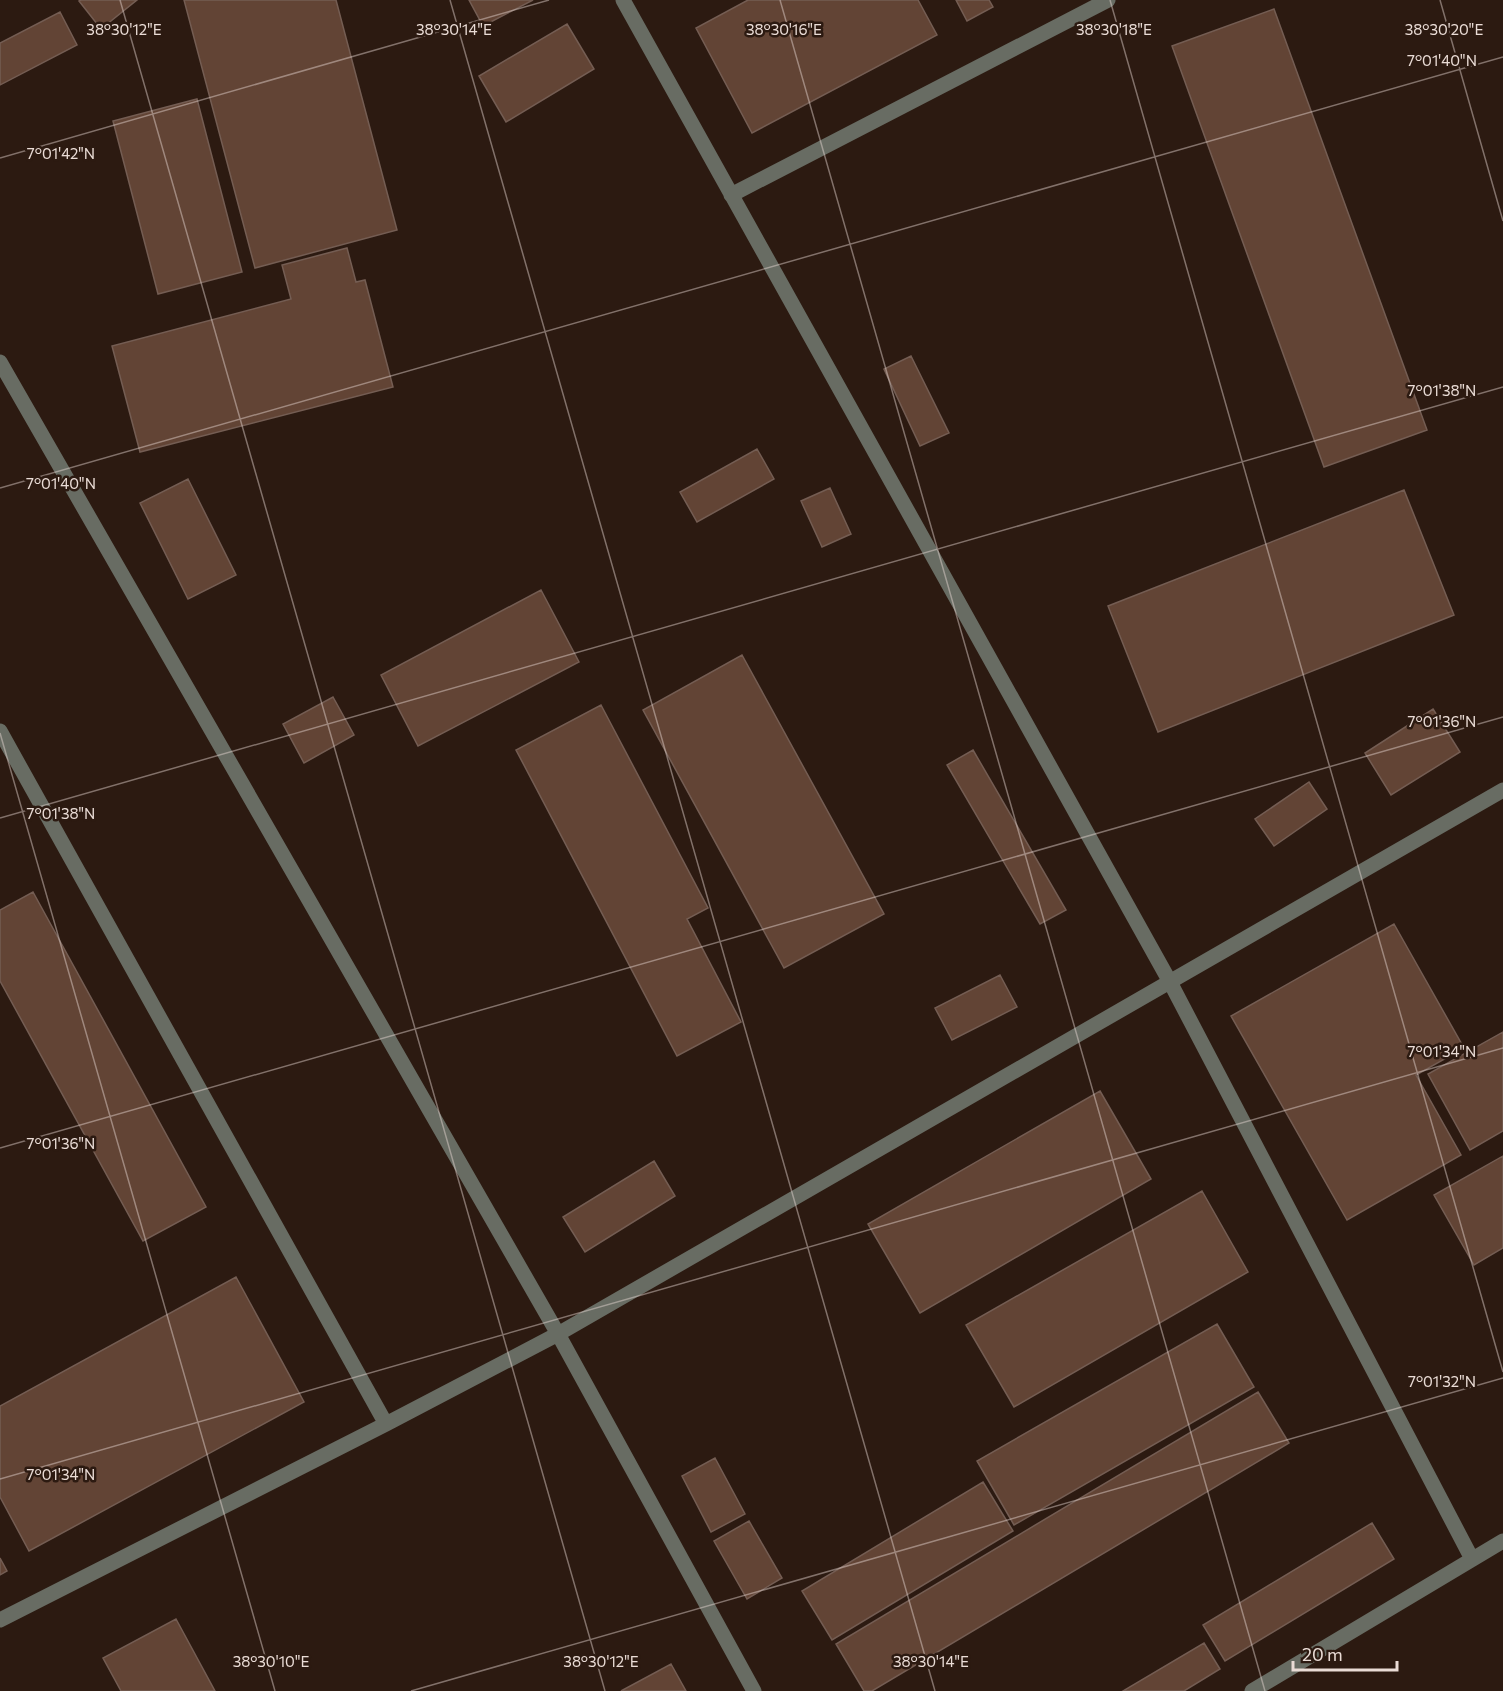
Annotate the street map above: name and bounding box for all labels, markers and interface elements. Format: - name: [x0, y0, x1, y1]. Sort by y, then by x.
- text: 38°30'12"E: [86, 20, 162, 38]
- text: 38°30'14"E: [416, 20, 492, 38]
- text: 38°30'16"E: [746, 20, 822, 38]
- text: 38°30'18"E: [1076, 20, 1152, 38]
- text: 38°30'20"E: [1405, 20, 1483, 38]
- text: 7°01'40"N: [1407, 51, 1477, 69]
- text: 7°01'42"N: [27, 144, 95, 162]
- text: 7°01'38"N: [1408, 381, 1476, 399]
- text: 7°01'40"N: [26, 474, 96, 492]
- text: 7°01'36"N: [1408, 712, 1476, 730]
- text: 7°01'38"N: [27, 804, 95, 822]
- text: 7°01'34"N: [1408, 1042, 1476, 1060]
- text: 7°01'36"N: [27, 1134, 95, 1152]
- text: 7°01'32"N: [1408, 1372, 1476, 1390]
- text: 7°01'34"N: [27, 1465, 95, 1483]
- scale bar: [1293, 1634, 1396, 1672]
- text: 20 m: [1302, 1643, 1343, 1665]
- text: 38°30'10"E: [233, 1652, 309, 1670]
- text: 38°30'12"E: [563, 1652, 639, 1670]
- text: 38°30'14"E: [893, 1652, 969, 1670]

